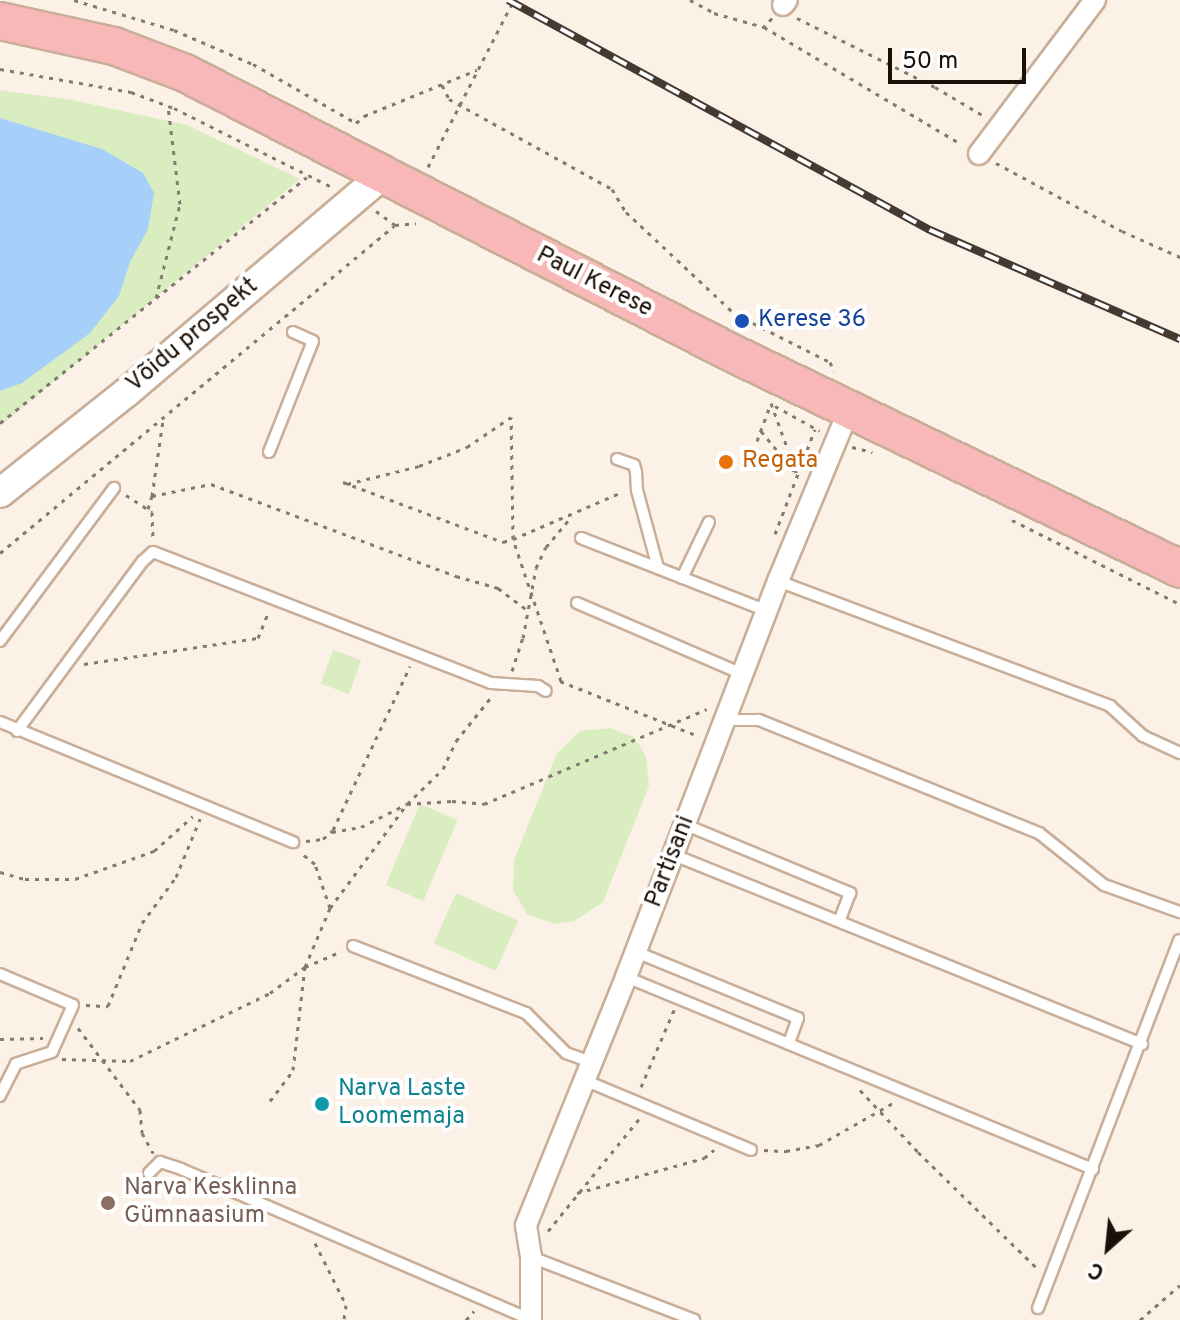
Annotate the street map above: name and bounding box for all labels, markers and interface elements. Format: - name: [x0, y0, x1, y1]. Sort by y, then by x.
- scale bar: [892, 32, 1030, 82]
- text: 50 m: [902, 47, 958, 77]
- street label: Paul Kerese: [531, 241, 657, 325]
- street label: Võidu prospekt: [121, 273, 265, 399]
- place label: Kerese 36: [758, 307, 866, 335]
- marker: Kerese 36: [733, 312, 751, 330]
- place label: Regata: [742, 448, 818, 476]
- marker: Regata: [717, 453, 735, 471]
- street label: Partisani: [640, 812, 702, 912]
- place label: Narva Laste Loomemaja: [338, 1076, 466, 1132]
- marker: Narva Laste Loomemaja: [313, 1095, 331, 1113]
- place label: Narva Kesklinna Gümnaasium: [124, 1175, 297, 1231]
- marker: Narva Kesklinna Gümnaasium: [99, 1194, 117, 1212]
- north arrow: [1068, 1208, 1148, 1288]
- text: С: [1084, 1255, 1109, 1285]

